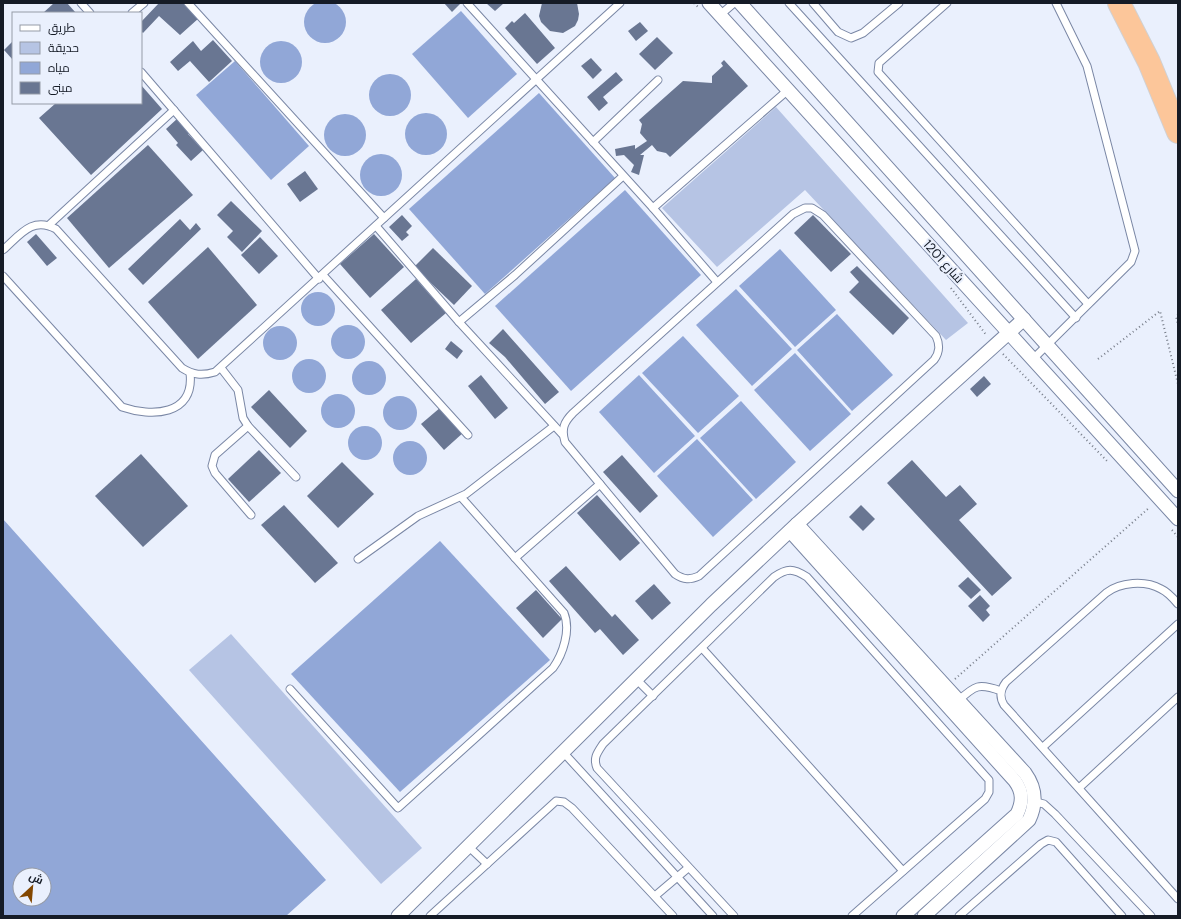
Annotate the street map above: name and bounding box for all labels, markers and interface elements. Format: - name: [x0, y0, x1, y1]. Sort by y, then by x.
- legend: [12, 12, 142, 104]
- text: طريق: [48, 20, 76, 36]
- text: حديقة: [48, 40, 79, 56]
- text: مياه: [48, 60, 70, 76]
- text: مبنى: [48, 80, 73, 96]
- street label: شارع 1201: [920, 236, 968, 287]
- north arrow: [12, 867, 52, 907]
- text: ش: [27, 869, 46, 887]

